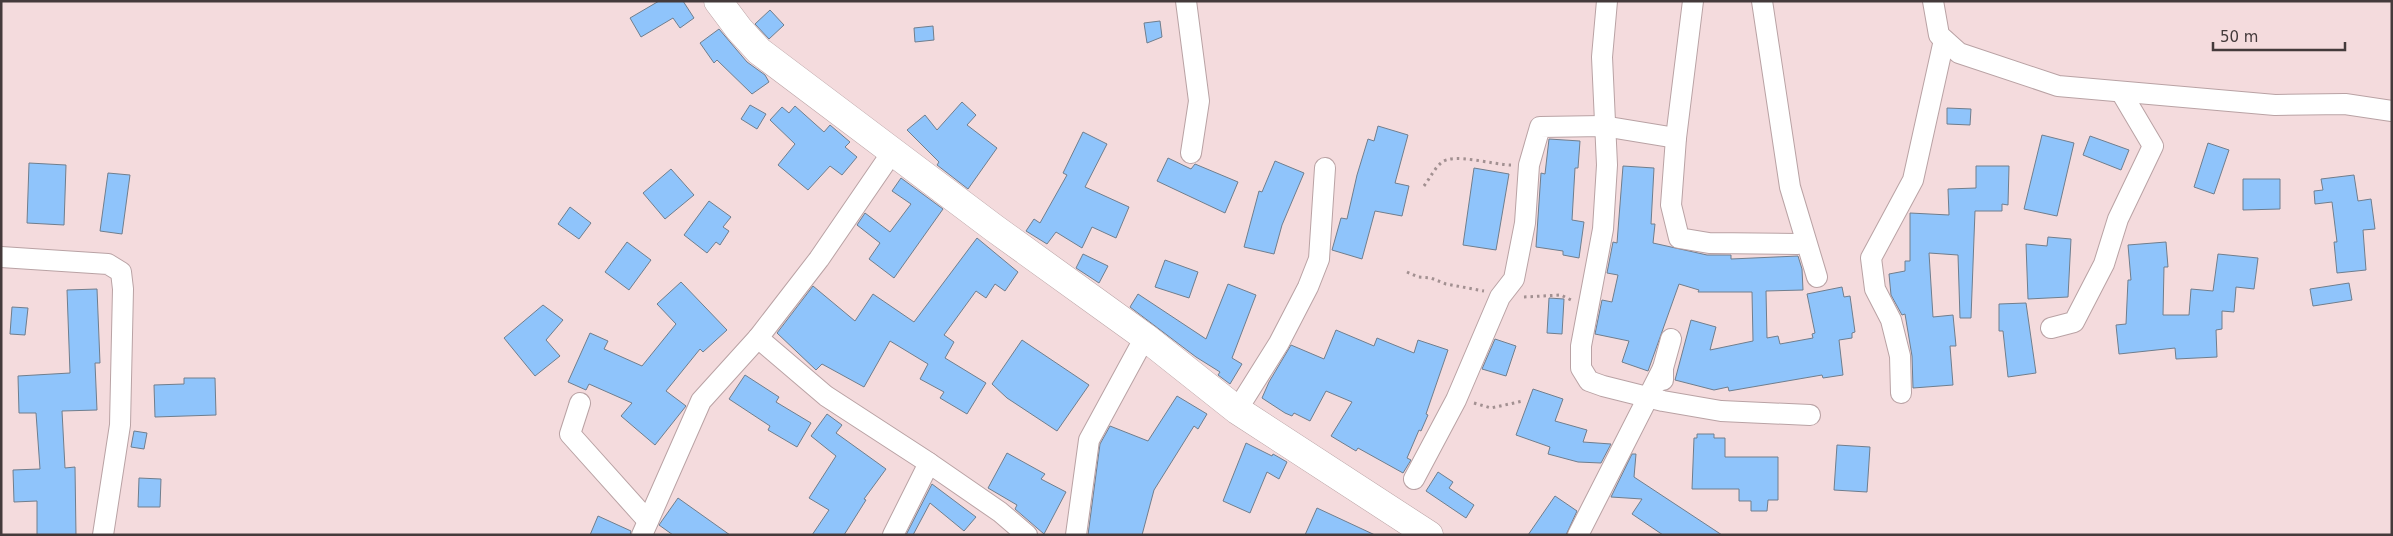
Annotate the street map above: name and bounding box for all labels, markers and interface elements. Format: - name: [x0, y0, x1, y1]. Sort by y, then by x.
- scale bar: [2213, 20, 2346, 52]
- text: 50 m: [2220, 28, 2258, 46]

